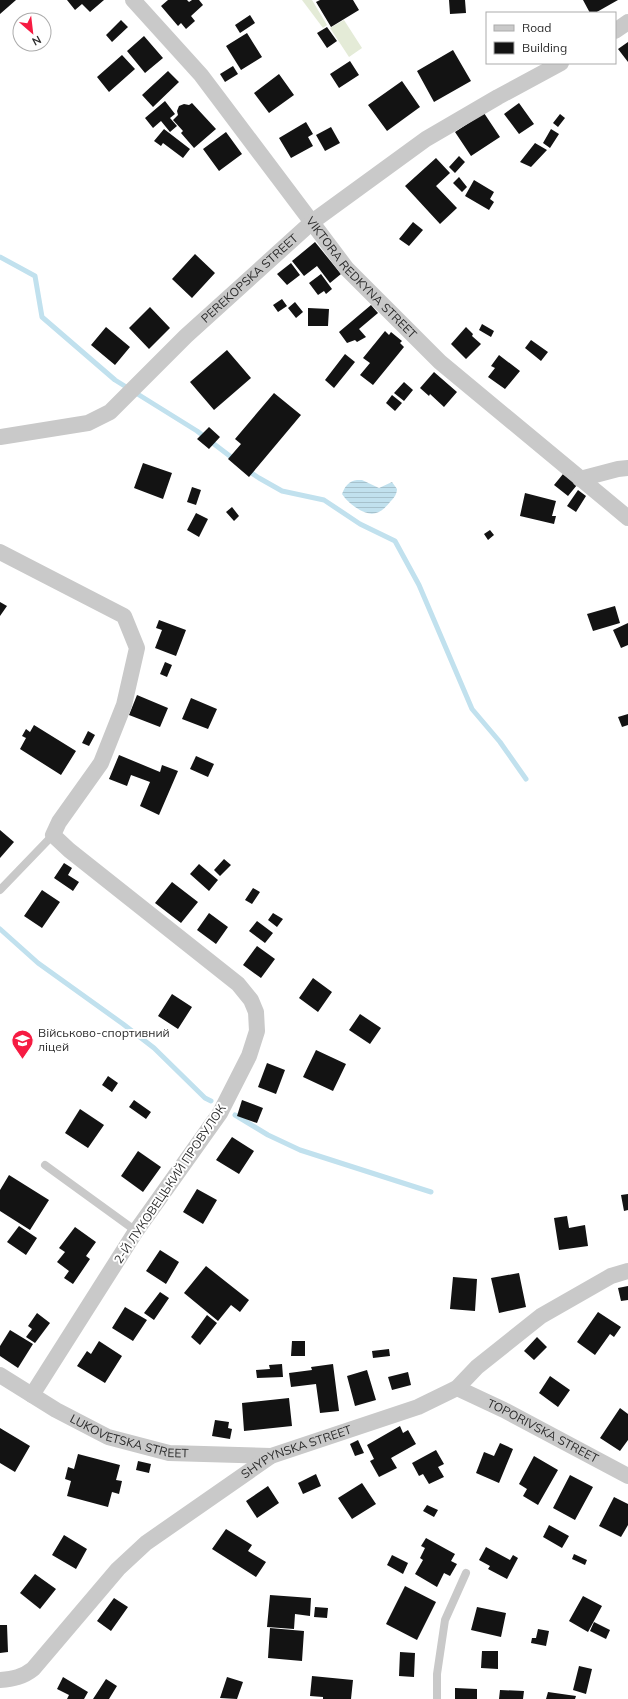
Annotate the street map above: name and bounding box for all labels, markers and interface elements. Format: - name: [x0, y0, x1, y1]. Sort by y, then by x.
- north arrow: [12, 12, 52, 52]
- legend: [486, 12, 616, 64]
- text: Road: [522, 20, 551, 35]
- text: N: [30, 33, 44, 49]
- text: Building: [522, 40, 567, 55]
- street label: VIKTORA REDKYNA STREET: [303, 213, 421, 342]
- street label: PEREKOPSKA STREET: [198, 230, 301, 326]
- place label: Військово-спортивний ліцей: [38, 1025, 170, 1054]
- school or university icon: Військово-спортивний ліцей: [10, 1027, 36, 1060]
- street label: 2-Й ЛУКОВЕЦЬКИЙ ПРОВУЛОК: [111, 1101, 229, 1266]
- street label: TOPORIVSKA STREET: [485, 1395, 602, 1466]
- street label: LUKOVETSKA STREET: [68, 1411, 189, 1461]
- street label: SHYPYNSKA STREET: [238, 1421, 354, 1482]

